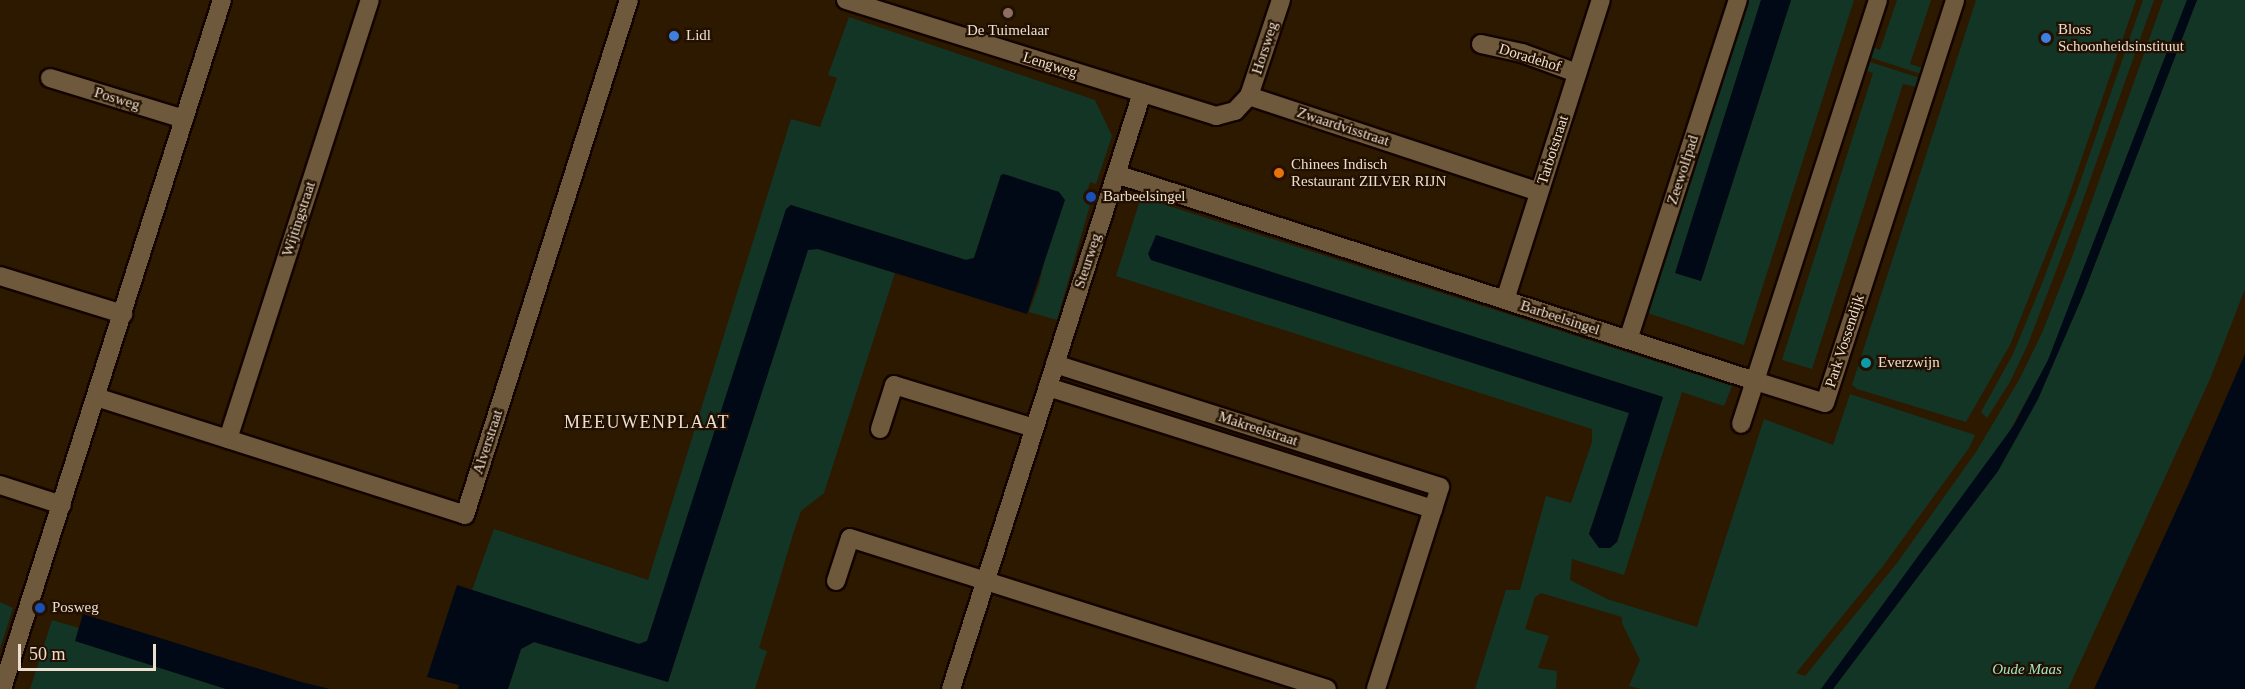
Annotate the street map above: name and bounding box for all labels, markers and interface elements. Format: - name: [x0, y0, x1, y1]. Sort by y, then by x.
- marker: De Tuimelaar: [1001, 6, 1015, 20]
- street label: Horsweg: [1248, 19, 1282, 77]
- place label: Bloss Schoonheidsinstituut: [2058, 20, 2184, 55]
- place label: De Tuimelaar: [967, 22, 1049, 40]
- place label: Lidl: [686, 27, 711, 45]
- marker: Lidl: [667, 29, 681, 43]
- marker: Bloss Schoonheidsinstituut: [2039, 31, 2053, 45]
- street label: Doradehof: [1497, 40, 1563, 76]
- street label: Lengweg: [1021, 48, 1079, 82]
- street label: Posweg: [92, 84, 142, 114]
- street label: Zwaardvisstraat: [1295, 104, 1391, 150]
- street label: Tarbotstraat: [1533, 113, 1573, 187]
- street label: Zeewolfpad: [1663, 133, 1703, 207]
- place label: Chinees Indisch Restaurant ZILVER RIJN: [1291, 155, 1446, 190]
- marker: Chinees Indisch Restaurant ZILVER RIJN: [1272, 166, 1286, 180]
- street label: Wijtingstraat: [278, 179, 320, 259]
- place label: Barbeelsingel: [1103, 188, 1185, 206]
- marker: Barbeelsingel: [1084, 190, 1098, 204]
- street label: Steurweg: [1071, 231, 1105, 291]
- street label: Park Vossendijk: [1821, 292, 1869, 390]
- street label: Barbeelsingel: [1518, 297, 1602, 339]
- place label: Everzwijn: [1878, 354, 1940, 372]
- marker: Everzwijn: [1859, 356, 1873, 370]
- street label: Alverstraat: [469, 408, 507, 476]
- street label: Makreelstraat: [1216, 408, 1300, 450]
- district label: MEEUWENPLAAT: [564, 411, 730, 433]
- place label: Posweg: [52, 599, 99, 617]
- marker: Posweg: [33, 601, 47, 615]
- scale bar: [21, 632, 159, 670]
- text: 50 m: [29, 644, 66, 664]
- park label: Oude Maas: [1992, 661, 2062, 679]

